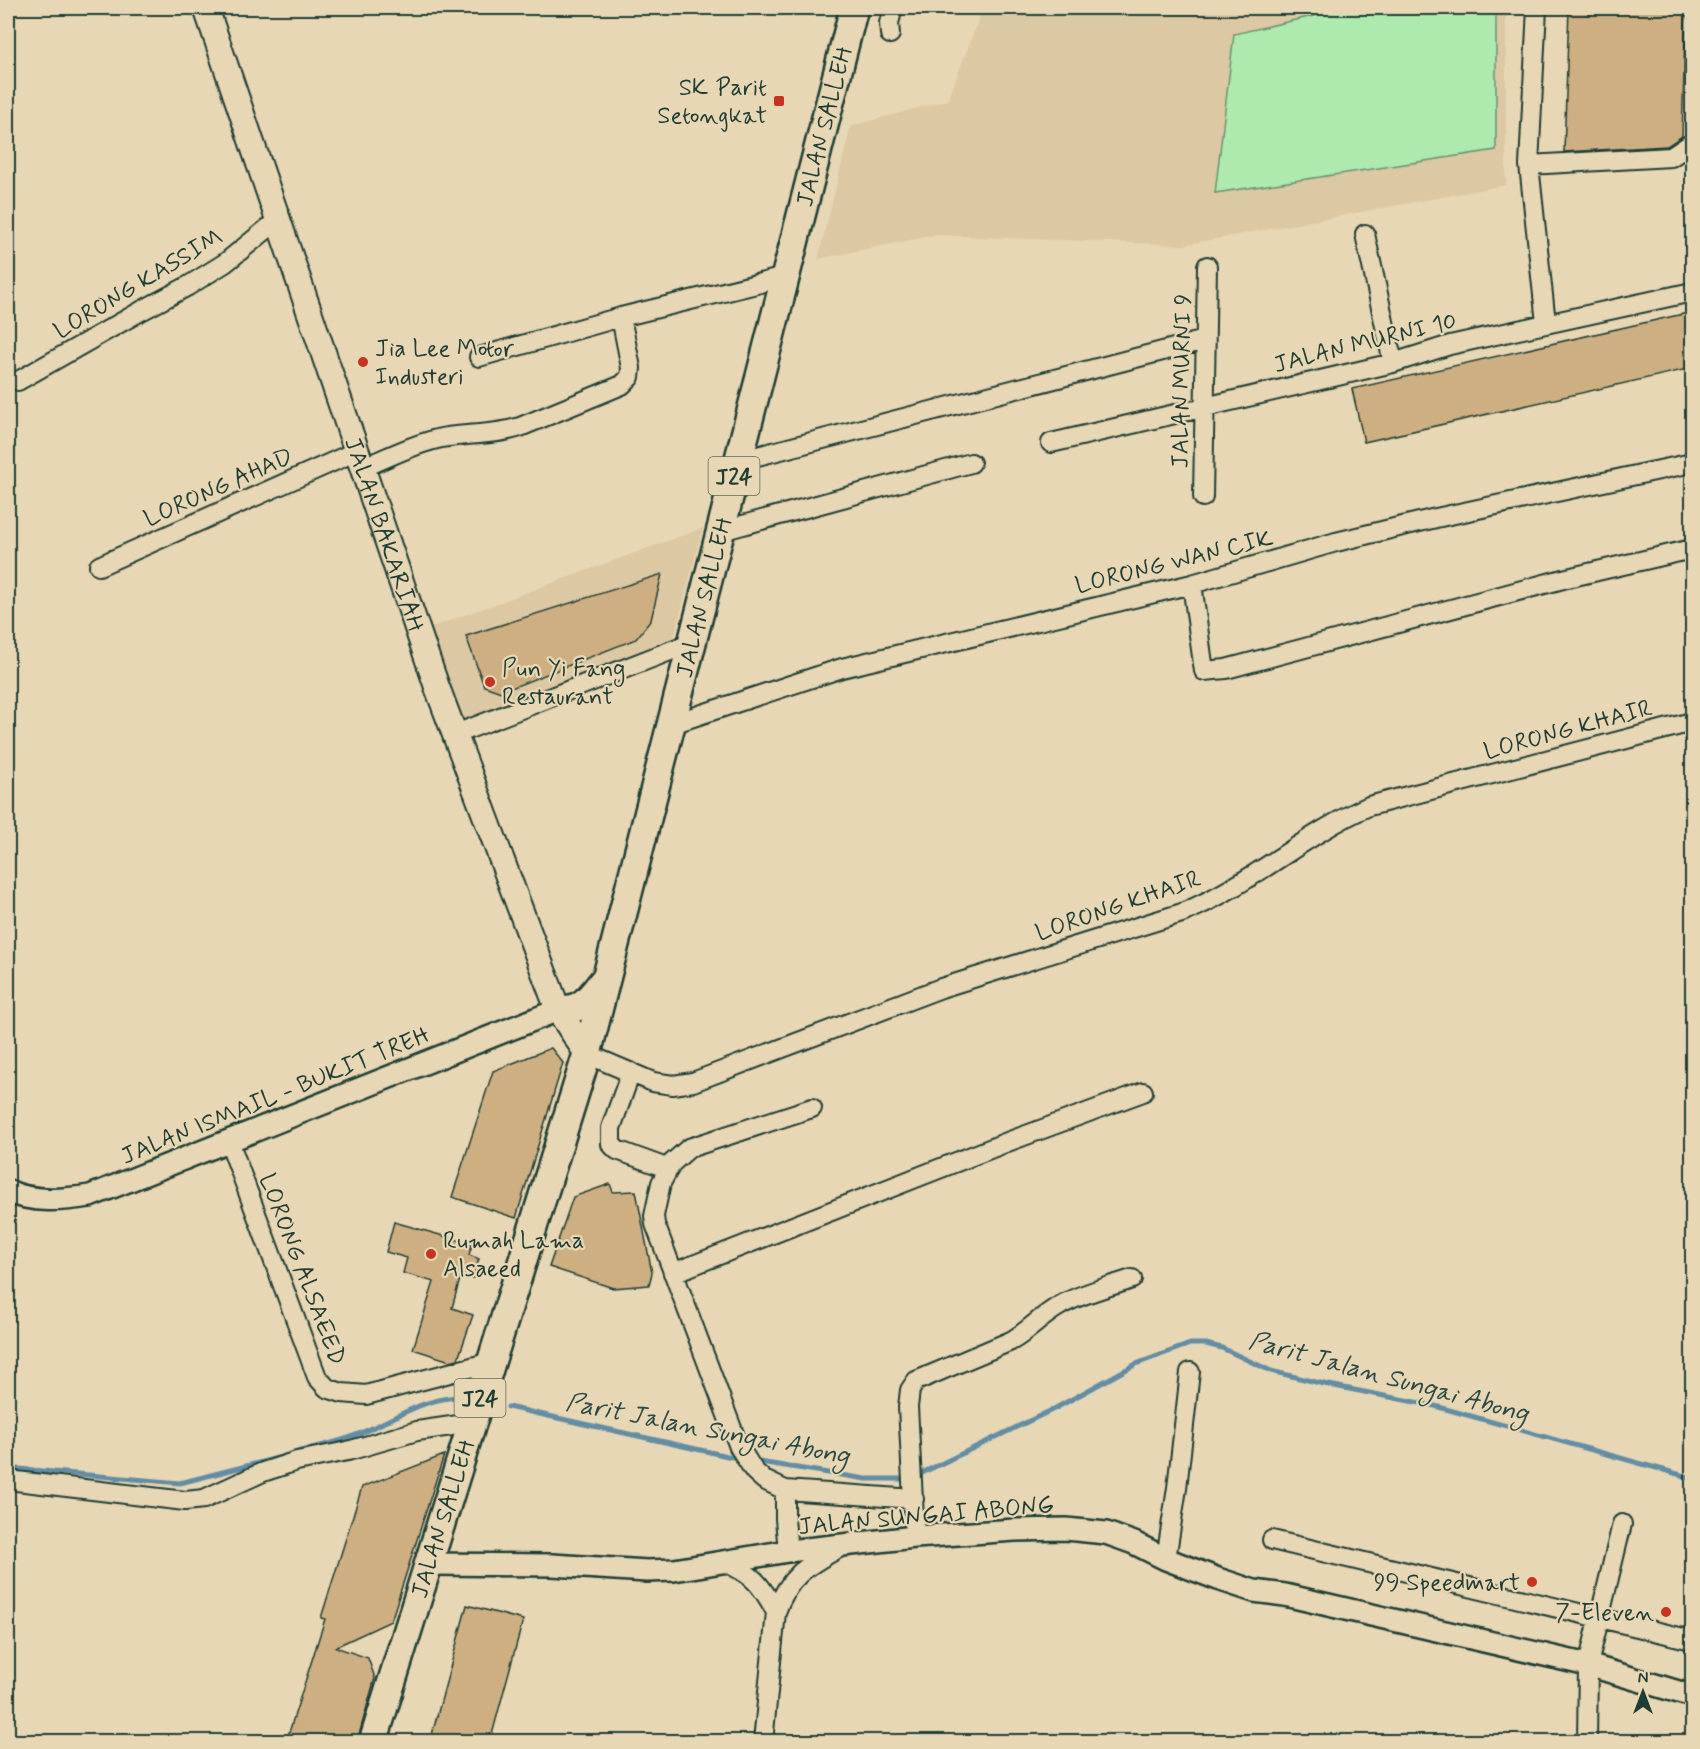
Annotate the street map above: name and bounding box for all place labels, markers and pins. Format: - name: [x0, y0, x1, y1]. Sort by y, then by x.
- place label: SK Parit Setongkat: [657, 73, 767, 132]
- marker: SK Parit Setongkat: [772, 94, 786, 108]
- place label: Jia Lee Motor Industeri: [375, 334, 515, 393]
- marker: Jia Lee Motor Industeri: [356, 355, 370, 369]
- place label: Pun Yi Fang Restaurant: [502, 654, 625, 713]
- marker: Pun Yi Fang Restaurant: [483, 675, 497, 689]
- place label: Rumah Lama Alsaeed: [443, 1226, 584, 1285]
- marker: Rumah Lama Alsaeed: [424, 1247, 438, 1261]
- place label: 99 Speedmart: [1374, 1568, 1520, 1599]
- marker: 99 Speedmart: [1525, 1575, 1539, 1589]
- place label: 7-Eleven: [1555, 1598, 1654, 1629]
- marker: 7-Eleven: [1659, 1605, 1673, 1619]

